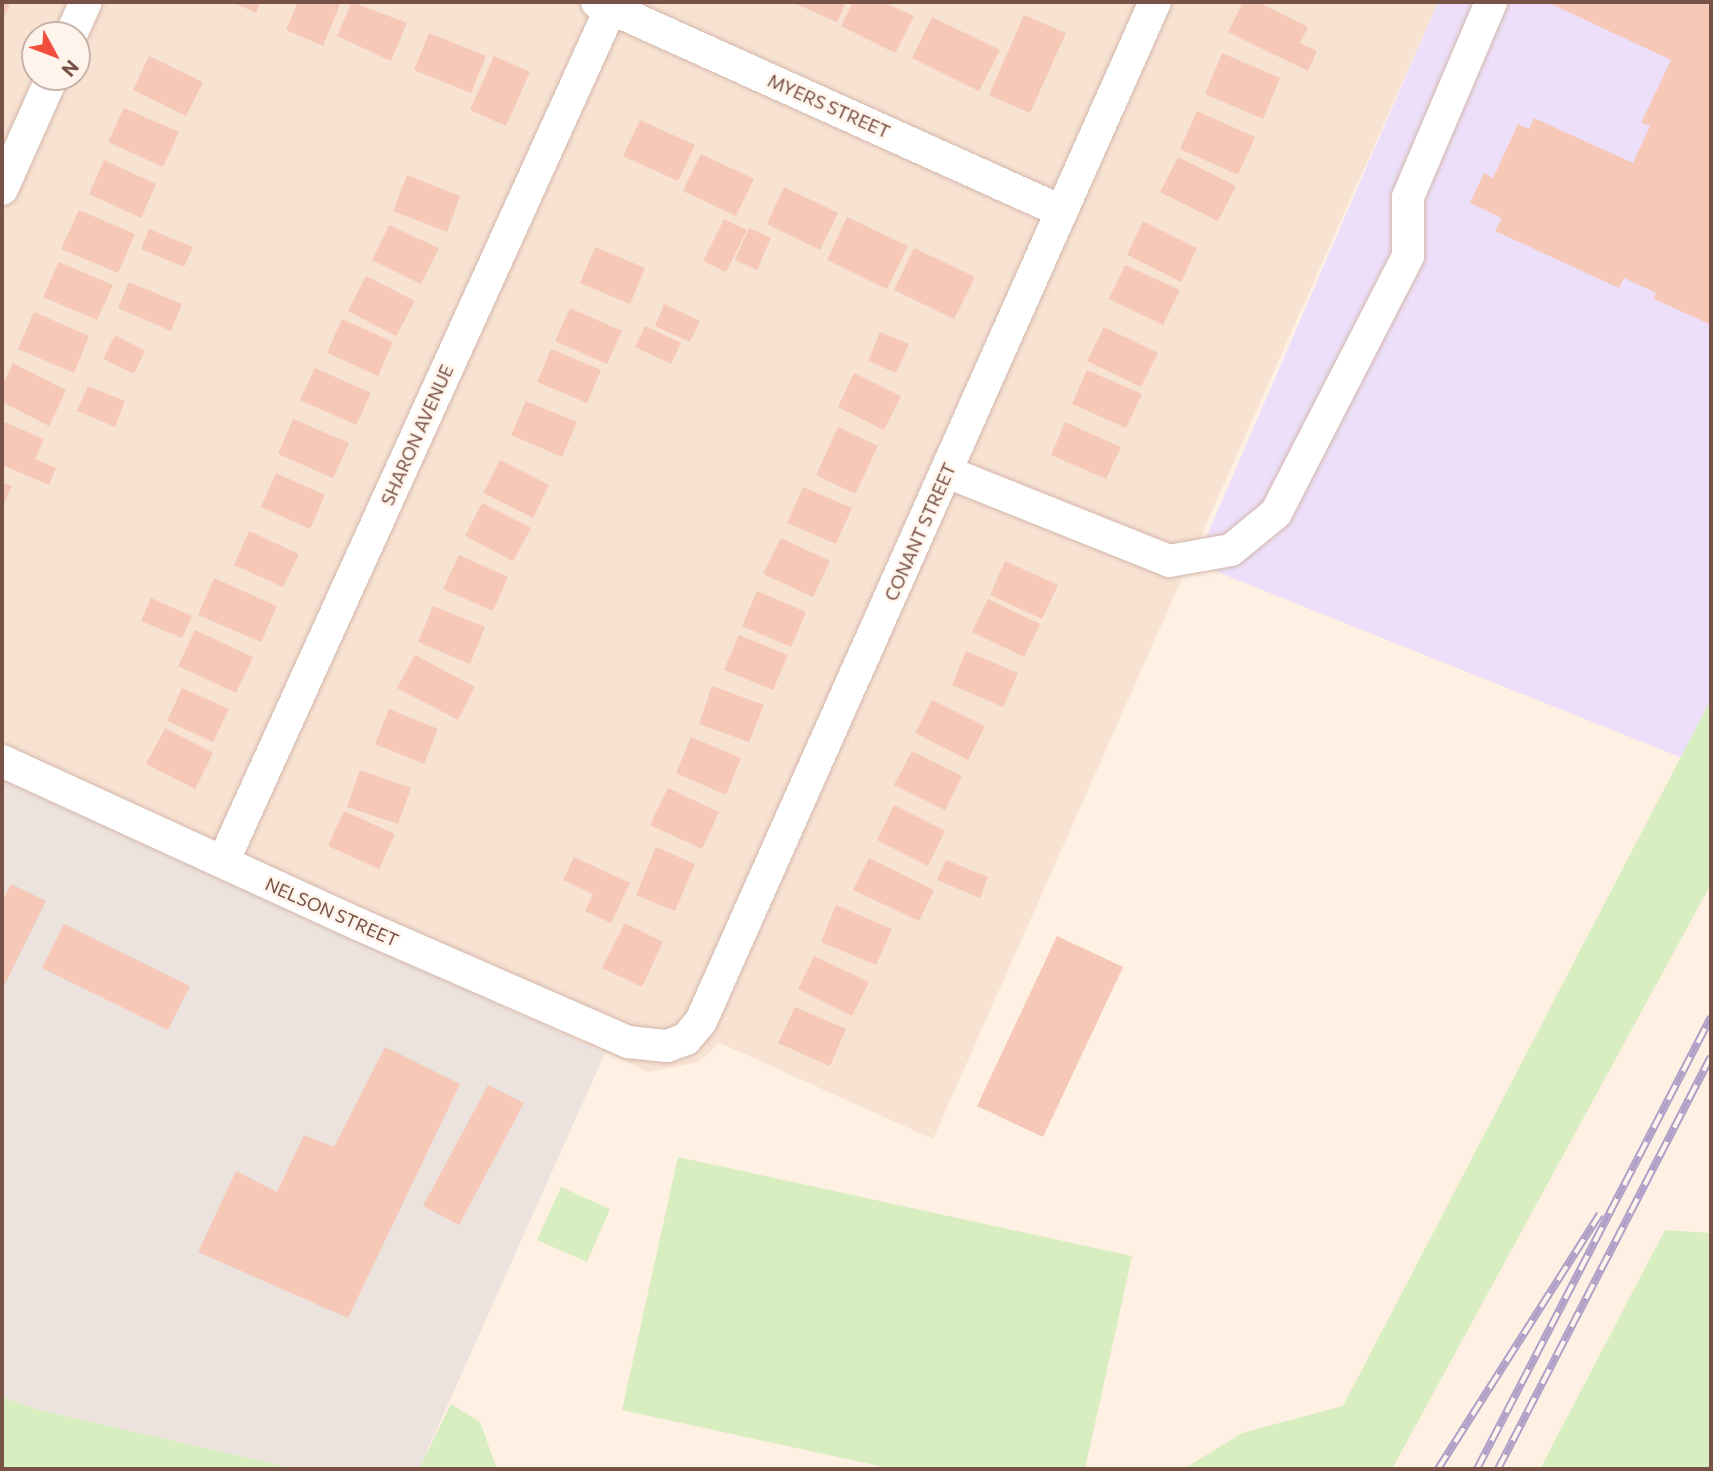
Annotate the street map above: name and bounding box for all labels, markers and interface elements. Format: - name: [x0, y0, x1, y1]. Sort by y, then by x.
- north arrow: [21, 21, 91, 91]
- text: N: [57, 56, 84, 82]
- street label: MYERS STREET: [765, 69, 893, 143]
- street label: SHARON AVENUE: [376, 361, 458, 509]
- street label: CONANT STREET: [880, 460, 960, 604]
- street label: NELSON STREET: [262, 873, 402, 951]

